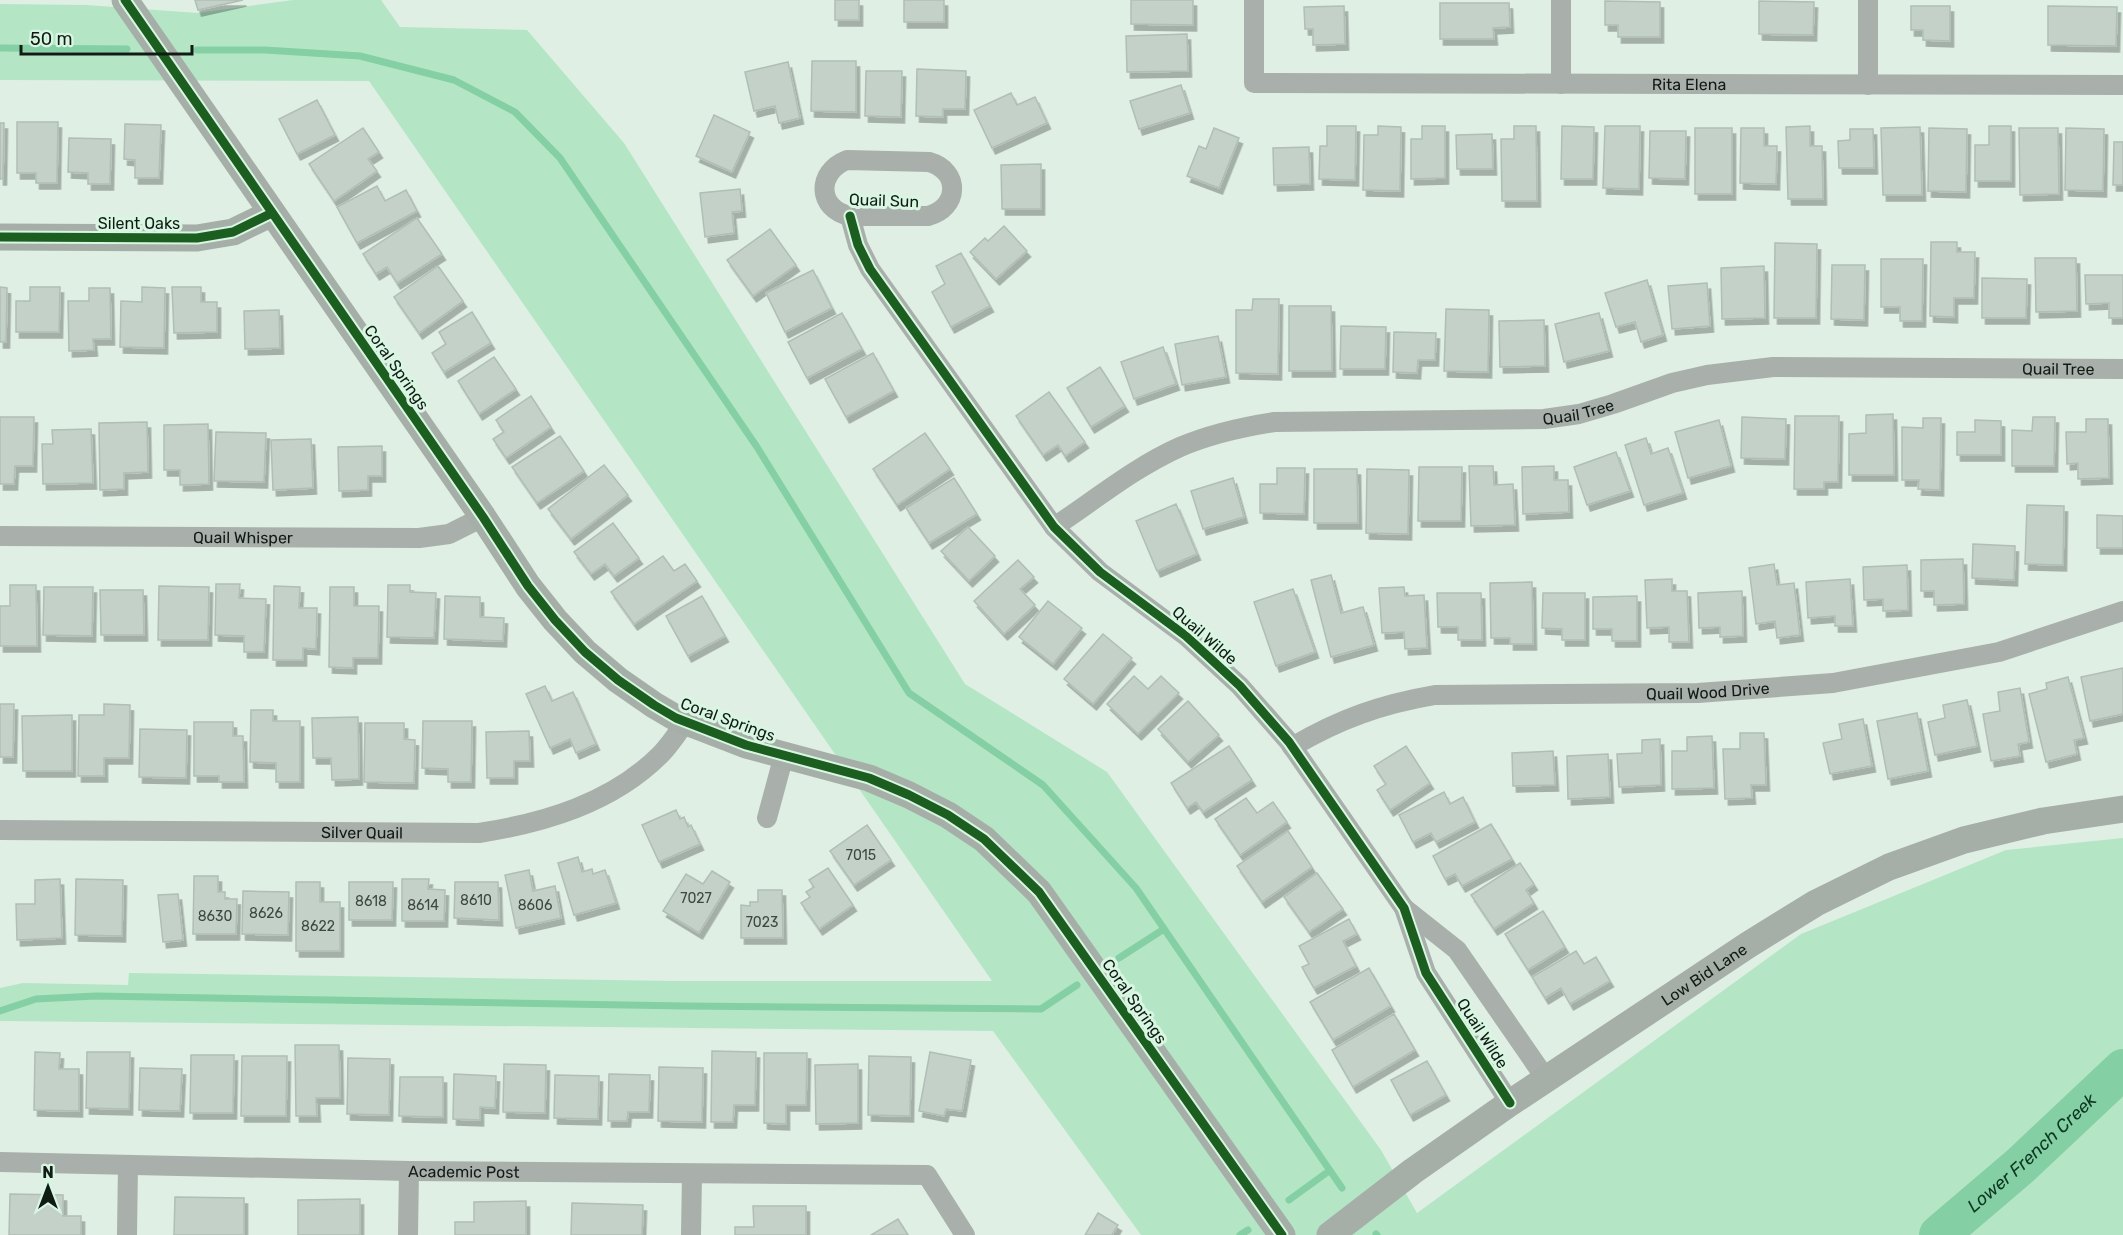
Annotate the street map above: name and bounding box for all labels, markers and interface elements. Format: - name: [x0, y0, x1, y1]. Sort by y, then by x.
- scale bar: [21, 18, 192, 56]
- text: 50 m: [30, 28, 73, 50]
- street label: Rita Elena: [1652, 75, 1726, 94]
- street label: Quail Sun: [849, 190, 919, 211]
- street label: Silent Oaks: [98, 214, 180, 233]
- street label: Coral Springs: [360, 321, 433, 413]
- street label: Quail Tree: [2022, 359, 2095, 379]
- street label: Quail Tree: [1542, 395, 1616, 429]
- street label: Quail Whisper: [193, 528, 293, 547]
- street label: Quail Wilde: [1168, 602, 1241, 669]
- street label: Quail Wood Drive: [1646, 679, 1770, 703]
- street label: Coral Springs: [678, 694, 778, 745]
- street label: Silver Quail: [321, 823, 403, 843]
- house number: 7015: [846, 847, 876, 864]
- house number: 7027: [680, 890, 712, 907]
- house number: 8610: [460, 892, 492, 909]
- house number: 8618: [355, 893, 387, 910]
- house number: 8614: [407, 897, 439, 914]
- house number: 8606: [518, 897, 552, 914]
- house number: 8626: [249, 905, 283, 922]
- house number: 8630: [198, 908, 232, 925]
- house number: 7023: [746, 914, 778, 931]
- house number: 8622: [301, 918, 335, 935]
- street label: Low Bid Lane: [1658, 939, 1751, 1010]
- street label: Coral Springs: [1098, 955, 1171, 1047]
- street label: Quail Wilde: [1453, 995, 1512, 1072]
- water label: Lower French Creek: [1963, 1088, 2102, 1217]
- north arrow: [18, 1157, 78, 1217]
- street label: Academic Post: [408, 1162, 520, 1182]
- text: N: [42, 1163, 54, 1182]

